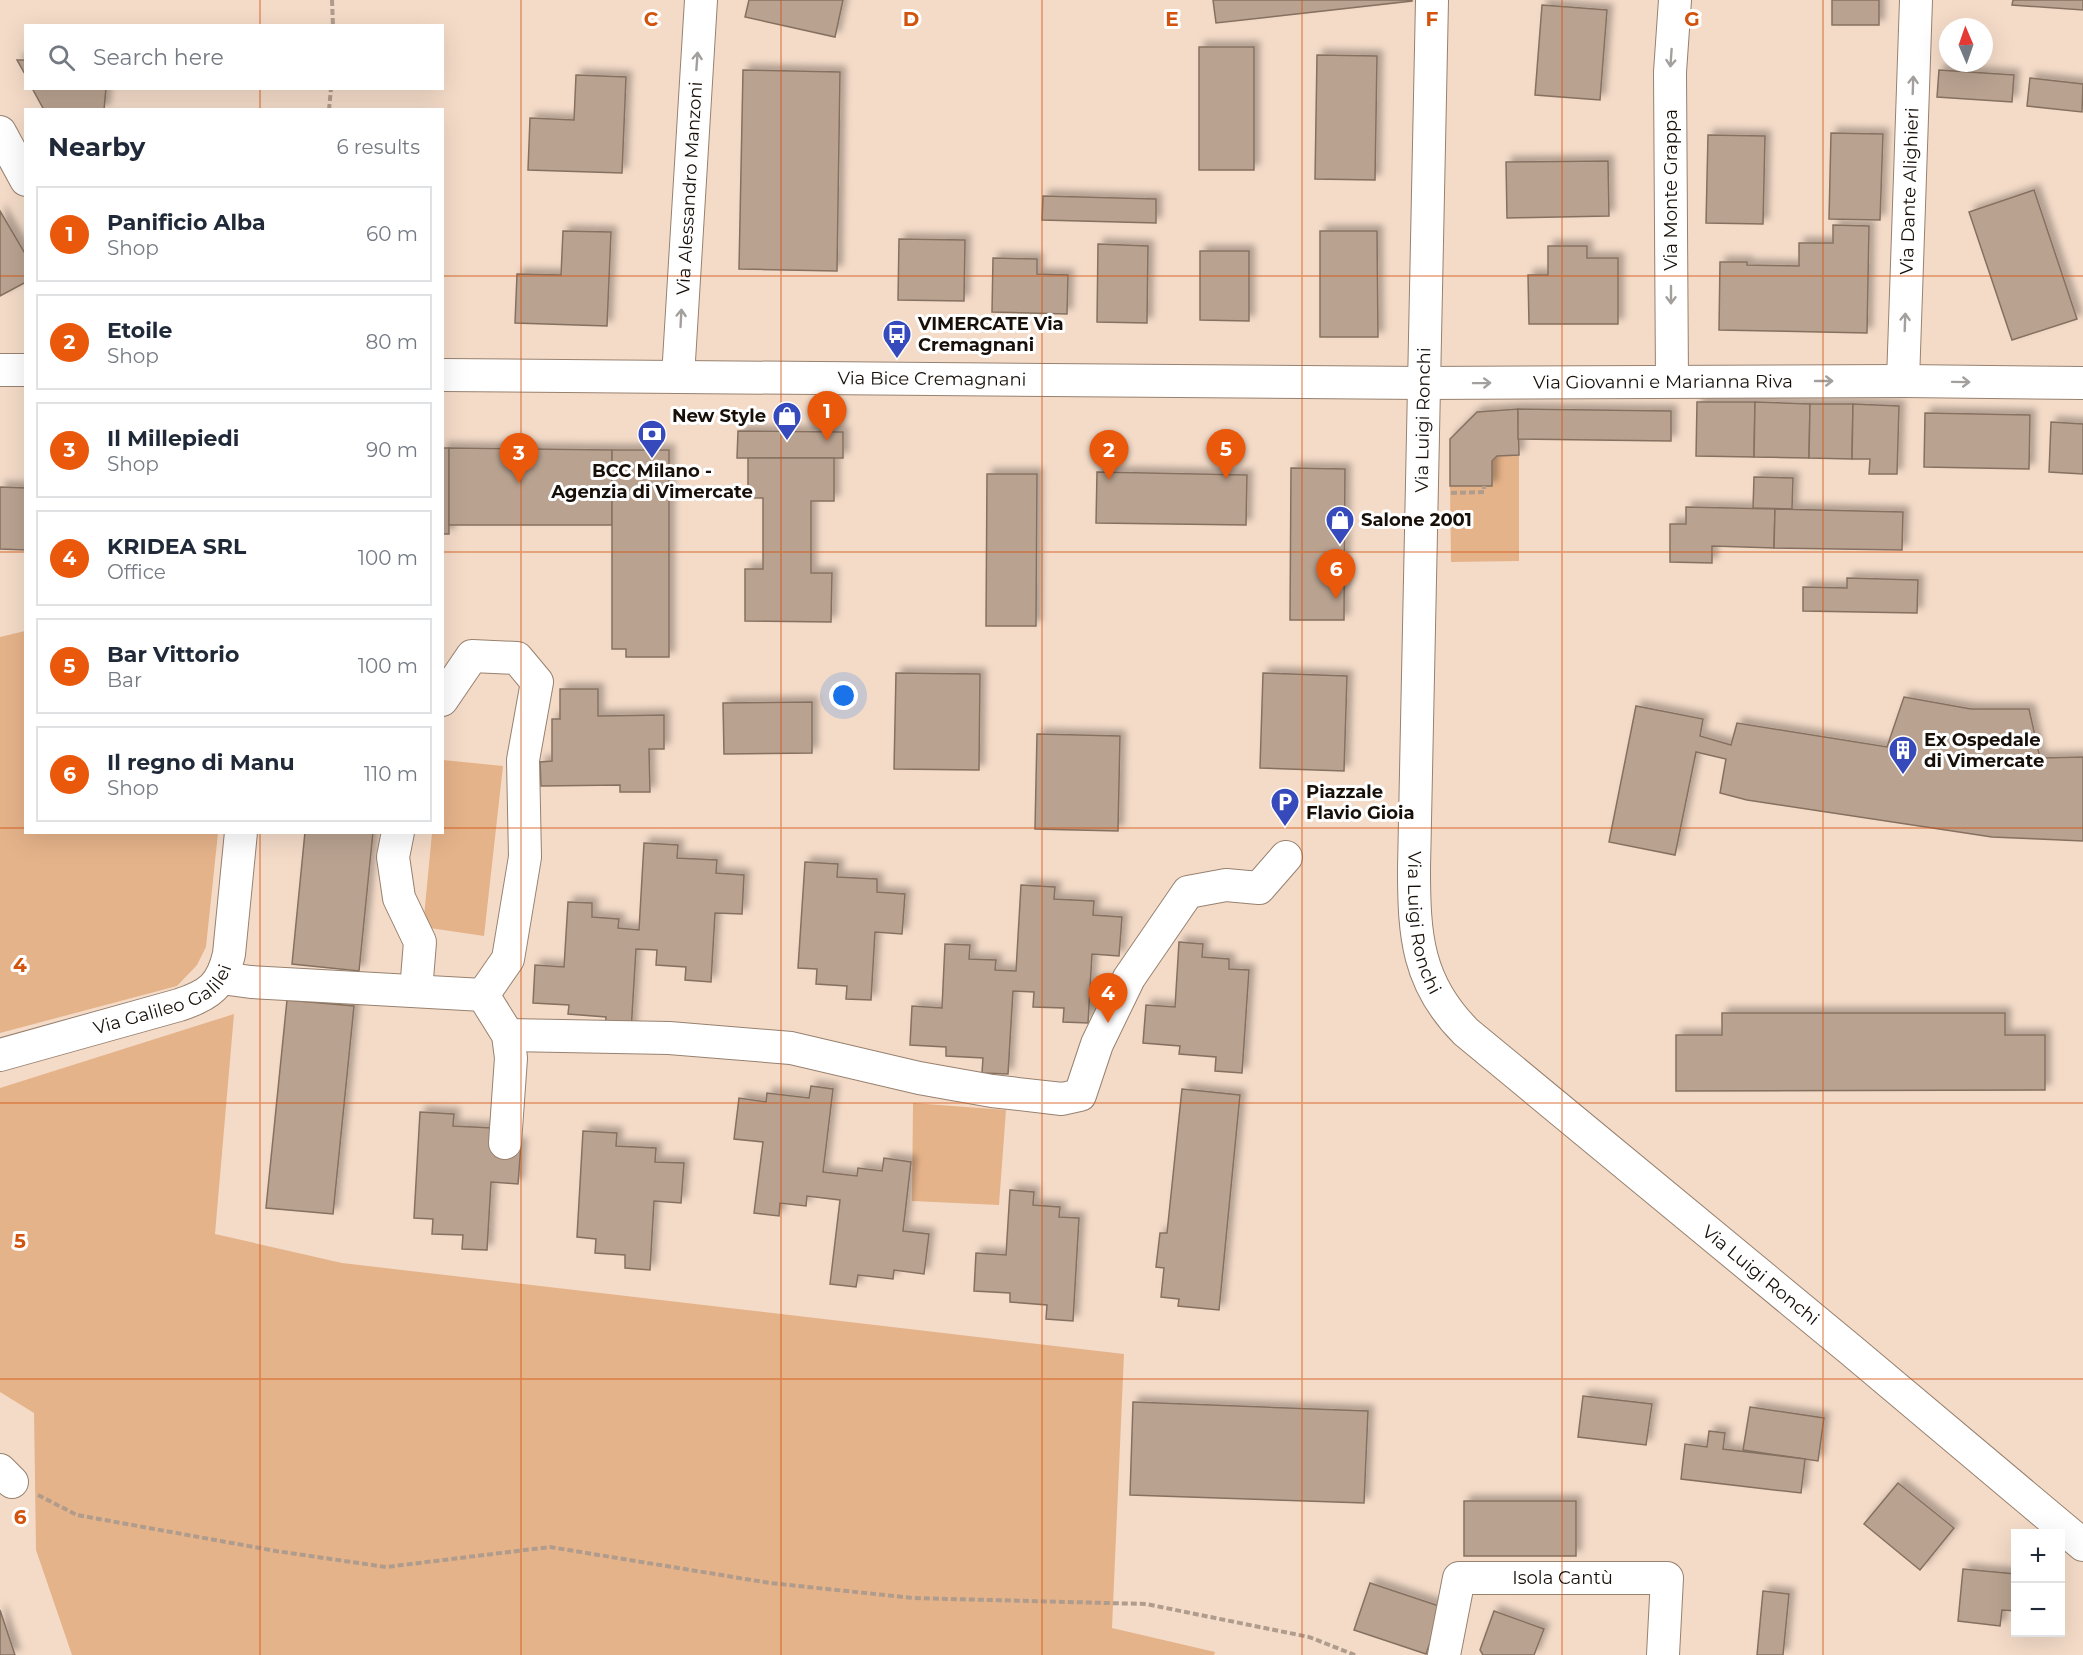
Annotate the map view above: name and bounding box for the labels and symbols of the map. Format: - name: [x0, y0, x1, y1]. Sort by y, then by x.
- text: C: [644, 7, 659, 31]
- text: D: [903, 7, 919, 31]
- text: E: [1165, 7, 1179, 31]
- text: F: [1426, 7, 1439, 31]
- text: G: [1684, 7, 1700, 31]
- north arrow: [1939, 18, 1993, 72]
- one-way arrow: [1665, 48, 1676, 68]
- one-way arrow: [691, 51, 702, 71]
- one-way arrow: [1907, 76, 1918, 96]
- street label: Via Alessandro Manzoni: [672, 81, 707, 296]
- street label: Via Dante Alighieri: [1896, 107, 1923, 275]
- street label: Via Monte Grappa: [1660, 109, 1682, 271]
- one-way arrow: [1666, 285, 1677, 305]
- one-way arrow: [676, 309, 687, 329]
- place label: VIMERCATE Via Cremagnani: [917, 313, 1064, 356]
- one-way arrow: [1899, 313, 1910, 333]
- bus stop icon: VIMERCATE Via Cremagnani: [881, 318, 913, 360]
- street label: Via Luigi Ronchi: [1411, 347, 1435, 493]
- street label: Via Bice Cremagnani: [837, 367, 1027, 391]
- street label: Via Giovanni e Marianna Riva: [1533, 370, 1793, 394]
- one-way arrow: [1813, 375, 1833, 387]
- one-way arrow: [1951, 376, 1971, 388]
- one-way arrow: [1471, 377, 1491, 388]
- pin: 1: [808, 392, 846, 441]
- shop icon: New Style: [771, 400, 803, 442]
- place label: New Style: [672, 405, 766, 427]
- bank icon: BCC Milano - Agenzia di Vimercate: [636, 418, 668, 460]
- pin: 2: [1090, 430, 1128, 480]
- pin: 5: [1206, 430, 1246, 479]
- pin: 3: [500, 434, 538, 483]
- place label: BCC Milano - Agenzia di Vimercate: [550, 460, 753, 503]
- shop icon: Salone 2001: [1324, 504, 1356, 546]
- place label: Salone 2001: [1361, 509, 1472, 531]
- pin: 6: [1316, 550, 1356, 599]
- your location: [829, 681, 858, 710]
- place label: Ex Ospedale di Vimercate: [1924, 729, 2044, 772]
- building icon: Ex Ospedale di Vimercate: [1887, 734, 1919, 776]
- place label: Piazzale Flavio Gioia: [1306, 781, 1415, 824]
- parking icon: Piazzale Flavio Gioia: [1269, 786, 1301, 828]
- street label: Via Luigi Ronchi: [1403, 851, 1446, 998]
- text: 4: [13, 953, 27, 977]
- street label: Via Galileo Galilei: [91, 961, 236, 1039]
- pin: 4: [1088, 974, 1128, 1023]
- street label: Via Luigi Ronchi: [1698, 1221, 1824, 1330]
- text: 5: [14, 1229, 26, 1253]
- text: 6: [14, 1505, 27, 1529]
- street label: Isola Cantù: [1512, 1567, 1613, 1589]

